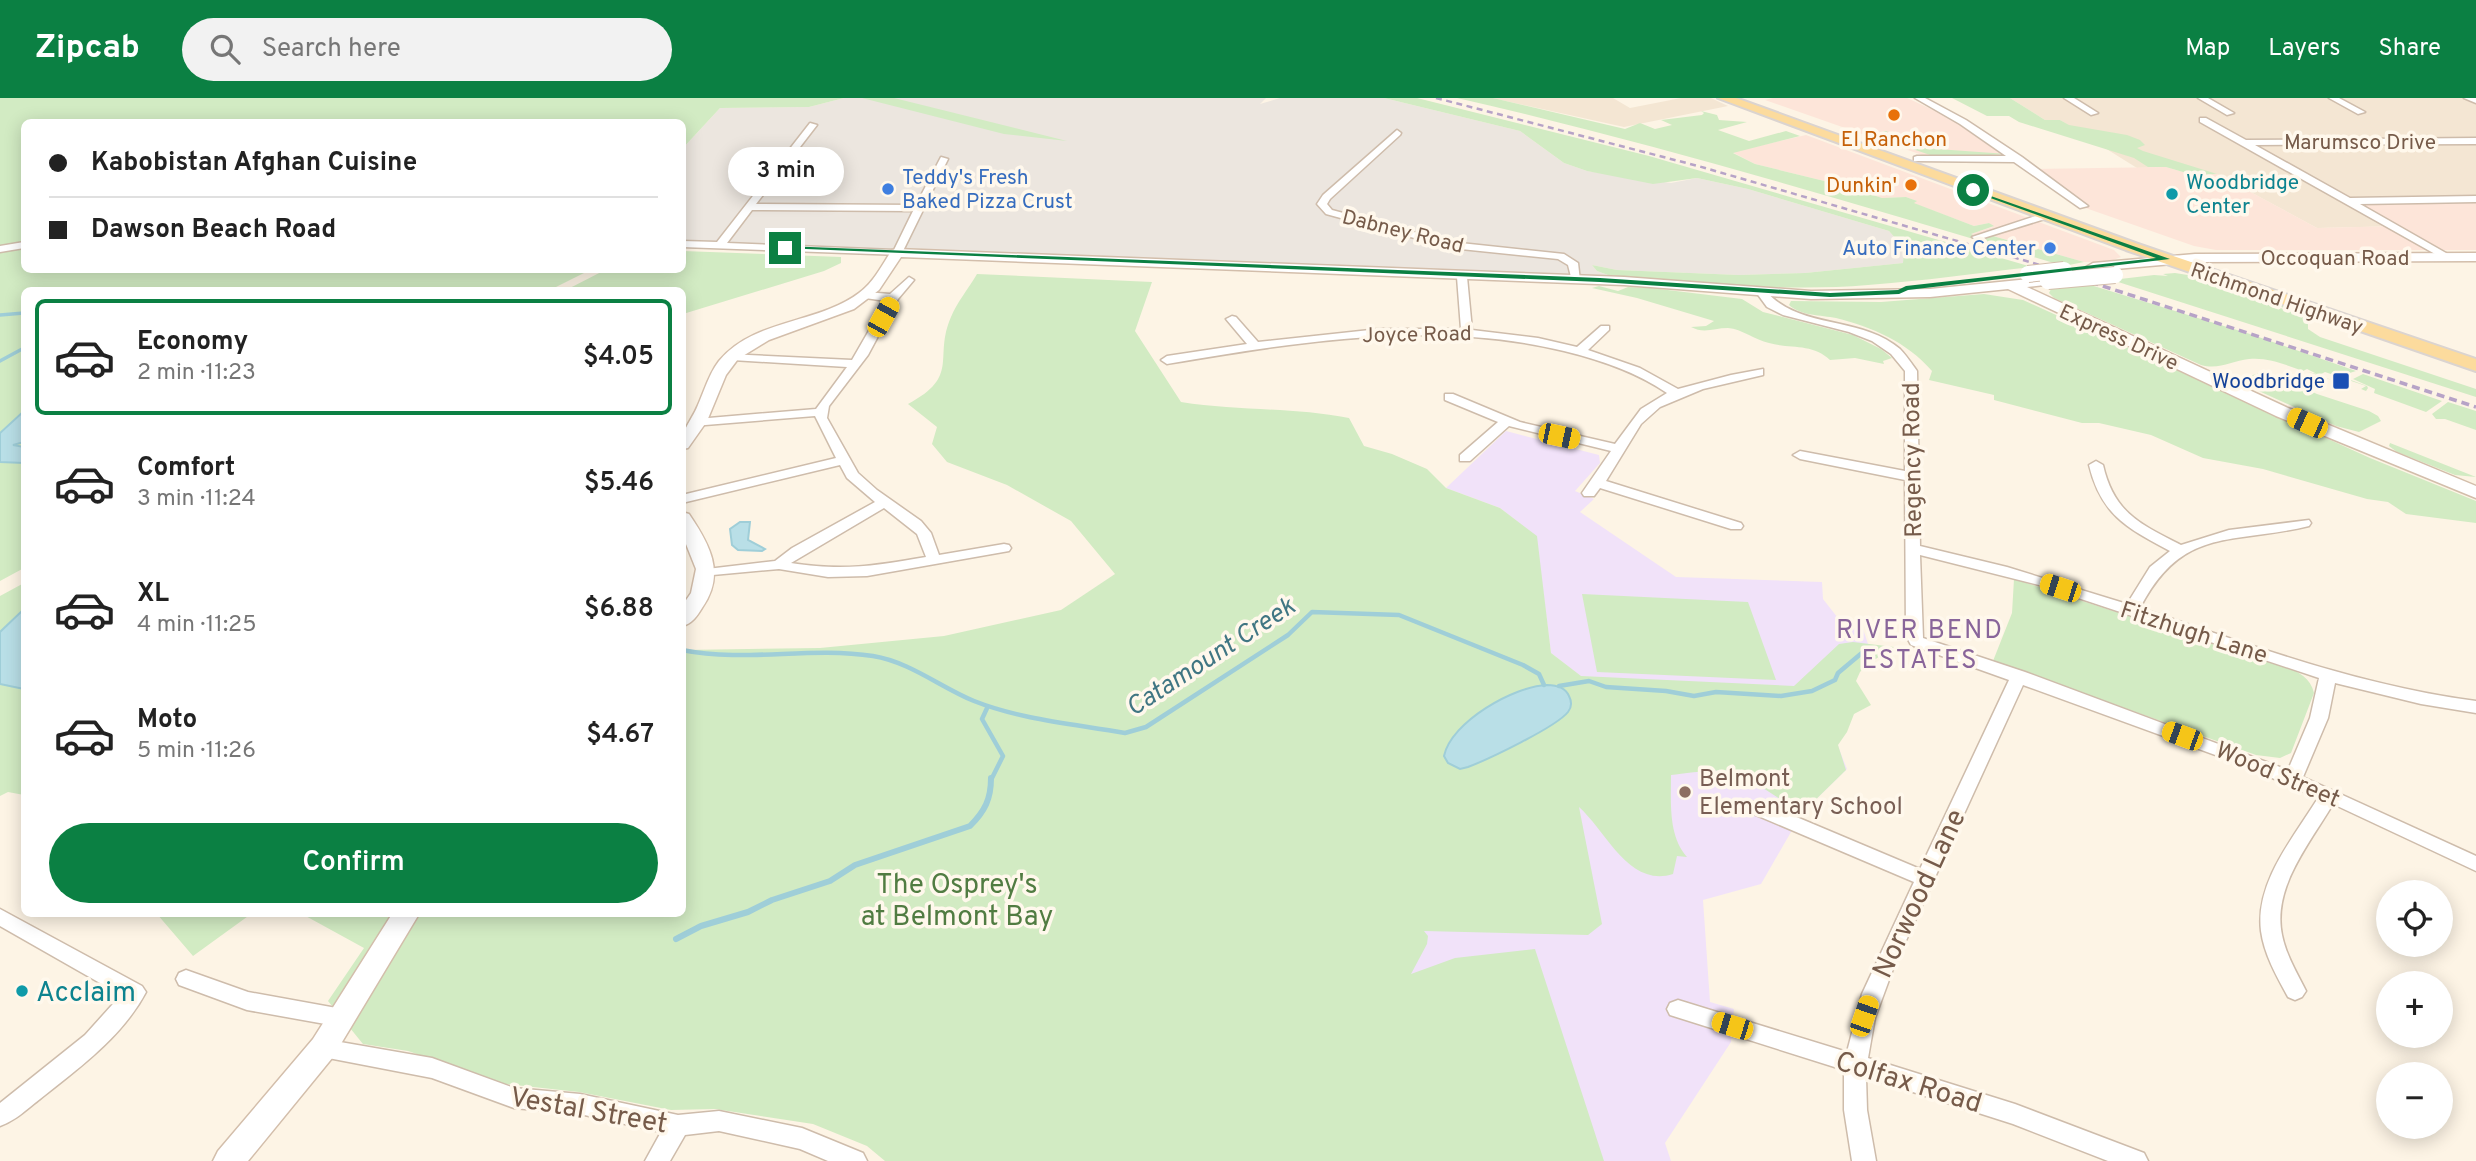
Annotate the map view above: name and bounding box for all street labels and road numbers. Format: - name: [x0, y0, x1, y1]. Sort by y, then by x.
- street label: Marumsco Drive: [2284, 130, 2436, 157]
- street label: Dabney Road: [1339, 204, 1466, 261]
- street label: Occoquan Road: [2261, 246, 2410, 273]
- street label: Richmond Highway: [2187, 257, 2366, 342]
- street label: Express Drive: [2054, 299, 2182, 378]
- street label: Joyce Road: [1362, 321, 1472, 350]
- street label: Regency Road: [1898, 382, 1930, 538]
- street label: Fitzhugh Lane: [2116, 596, 2271, 672]
- street label: Wood Street: [2210, 736, 2344, 816]
- street label: Norwood Lane: [1866, 804, 1976, 985]
- street label: Colfax Road: [1830, 1045, 1986, 1123]
- street label: Vestal Street: [507, 1080, 670, 1144]

